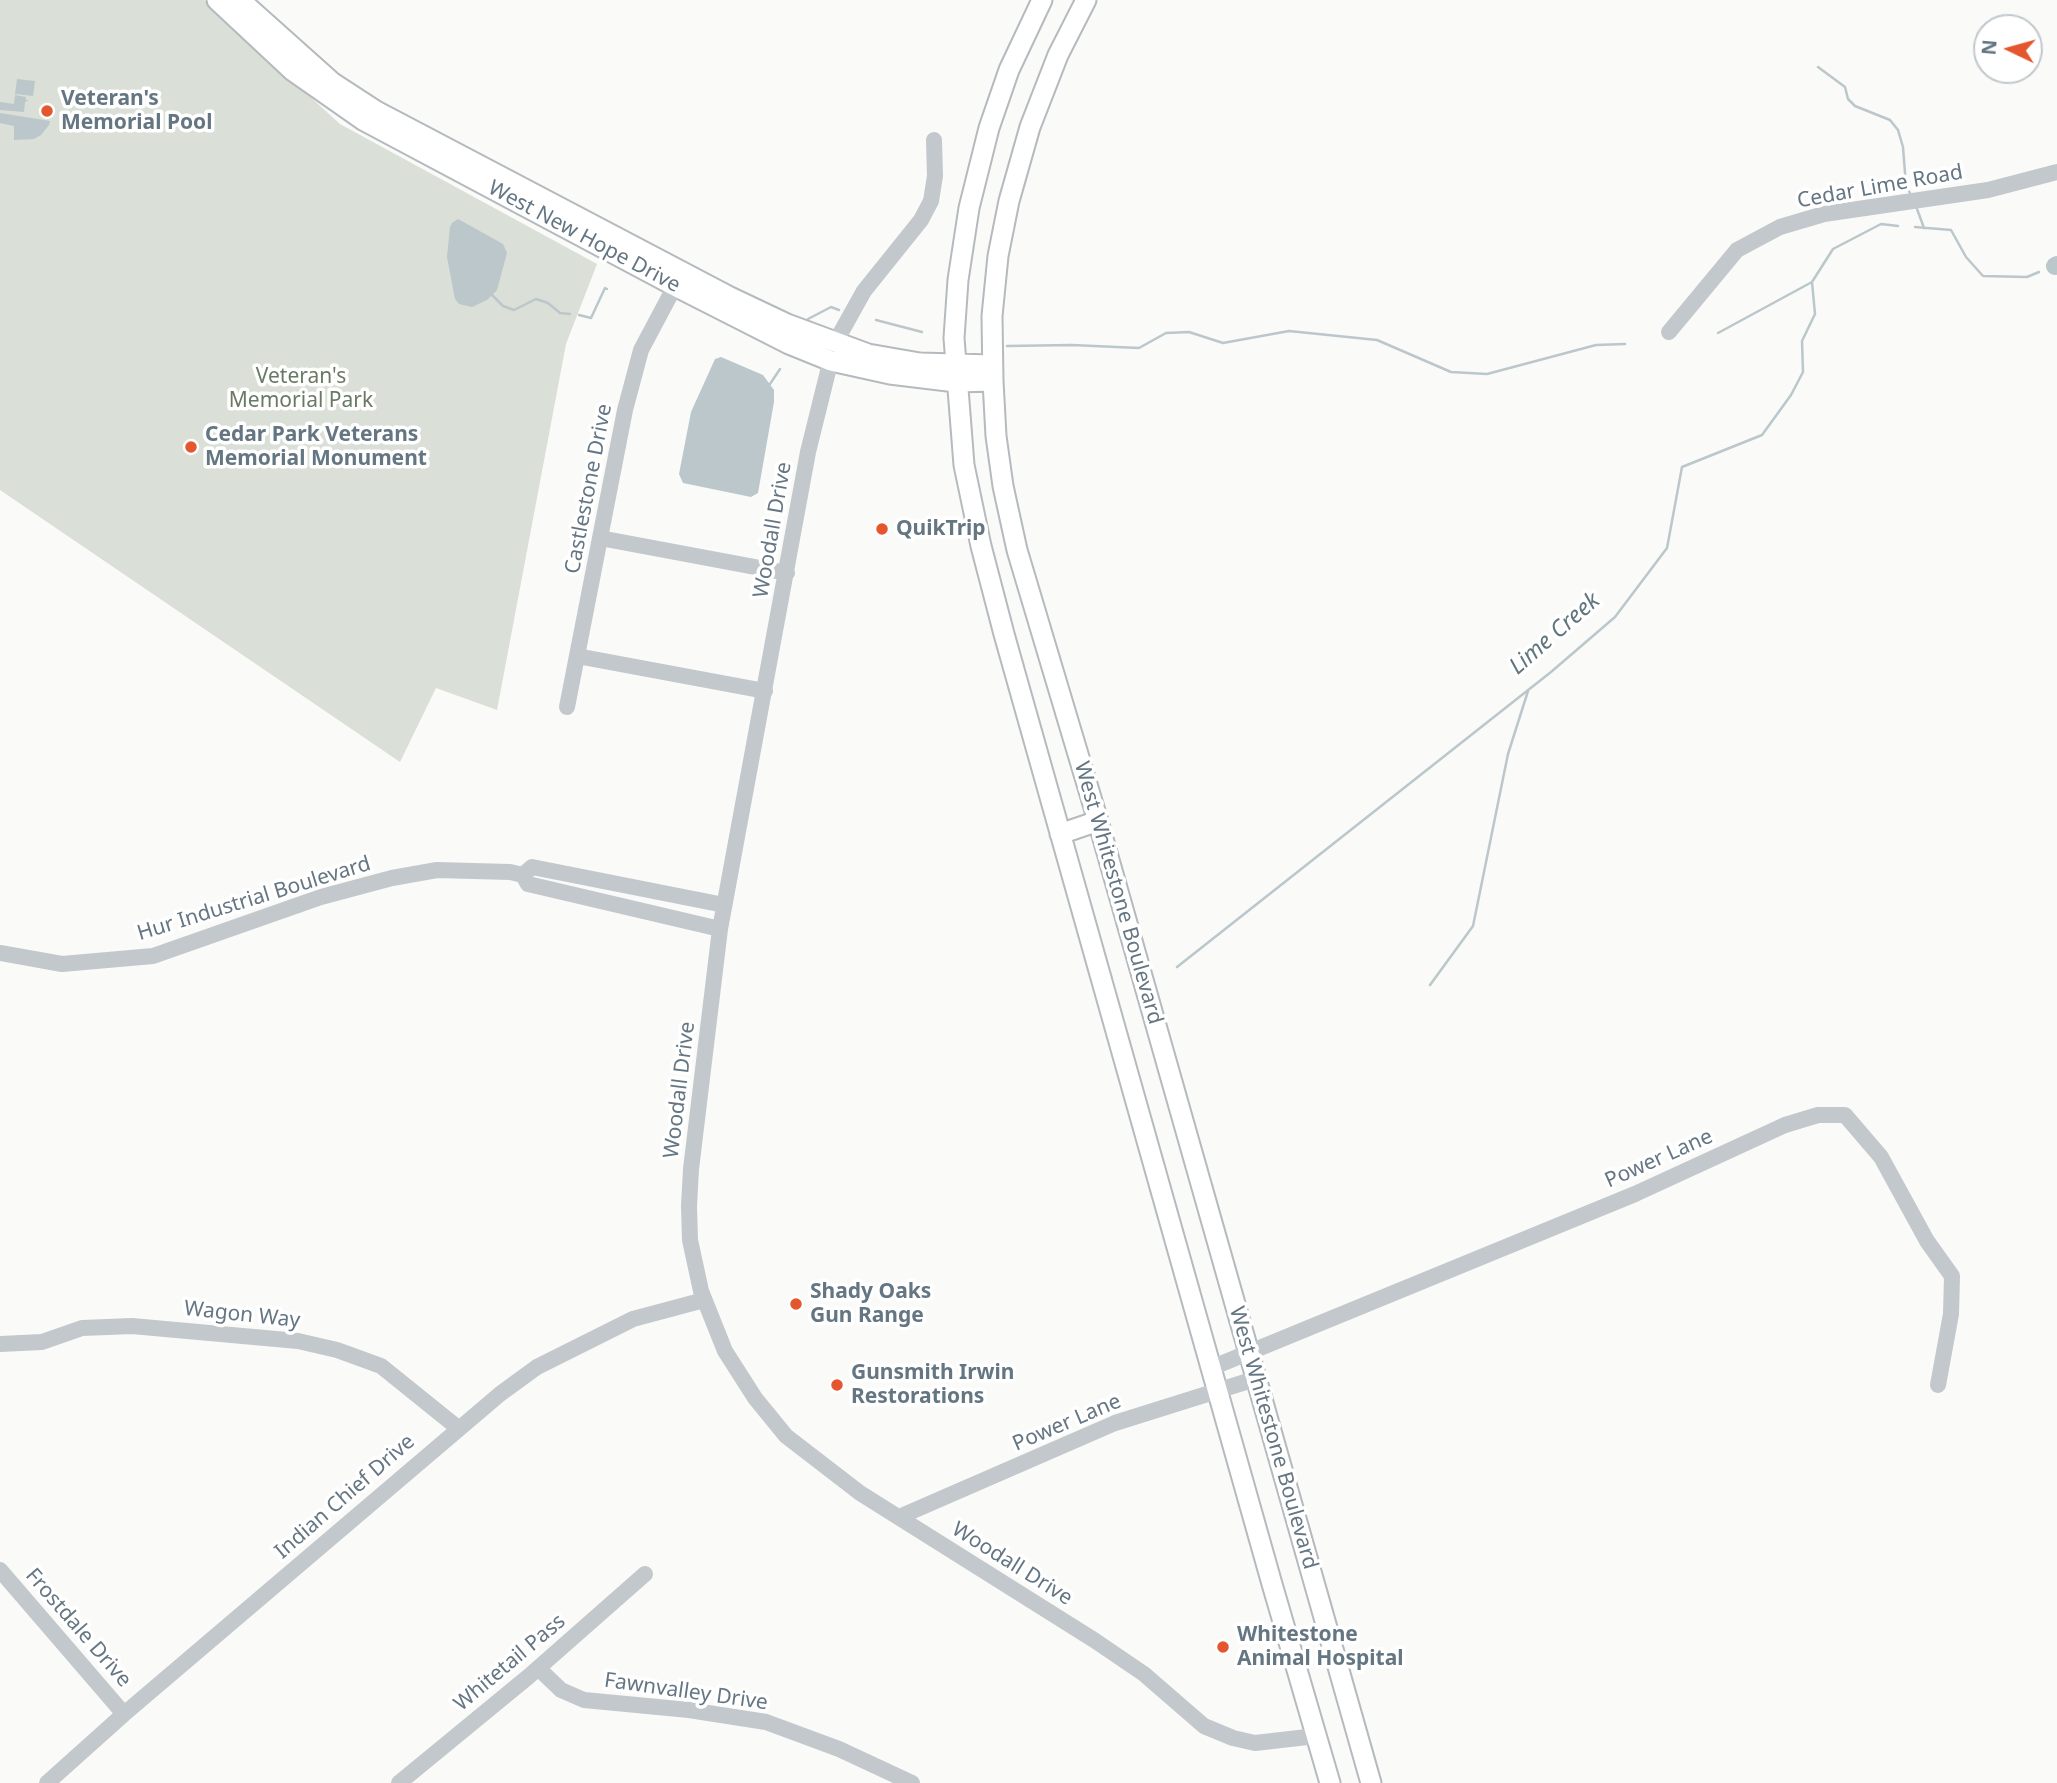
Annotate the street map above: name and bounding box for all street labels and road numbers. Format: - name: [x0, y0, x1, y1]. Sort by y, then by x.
- street label: Cedar Lime Road: [1795, 160, 1965, 214]
- street label: West New Hope Drive: [484, 176, 684, 298]
- street label: Castlestone Drive: [560, 402, 618, 576]
- street label: Woodall Drive: [749, 460, 797, 600]
- street label: West Whitestone Boulevard: [1068, 759, 1168, 1027]
- street label: Hur Industrial Boulevard: [134, 851, 374, 947]
- street label: Woodall Drive: [659, 1020, 701, 1160]
- street label: Power Lane: [1601, 1124, 1717, 1194]
- street label: Wagon Way: [183, 1296, 301, 1334]
- street label: West Whitestone Boulevard: [1223, 1304, 1323, 1572]
- street label: Power Lane: [1009, 1389, 1125, 1457]
- street label: Indian Chief Drive: [270, 1430, 420, 1564]
- street label: Woodall Drive: [947, 1517, 1077, 1611]
- street label: Frostdale Drive: [20, 1564, 136, 1692]
- street label: Whitetail Pass: [449, 1609, 571, 1717]
- street label: Fawnvalley Drive: [603, 1668, 769, 1716]

